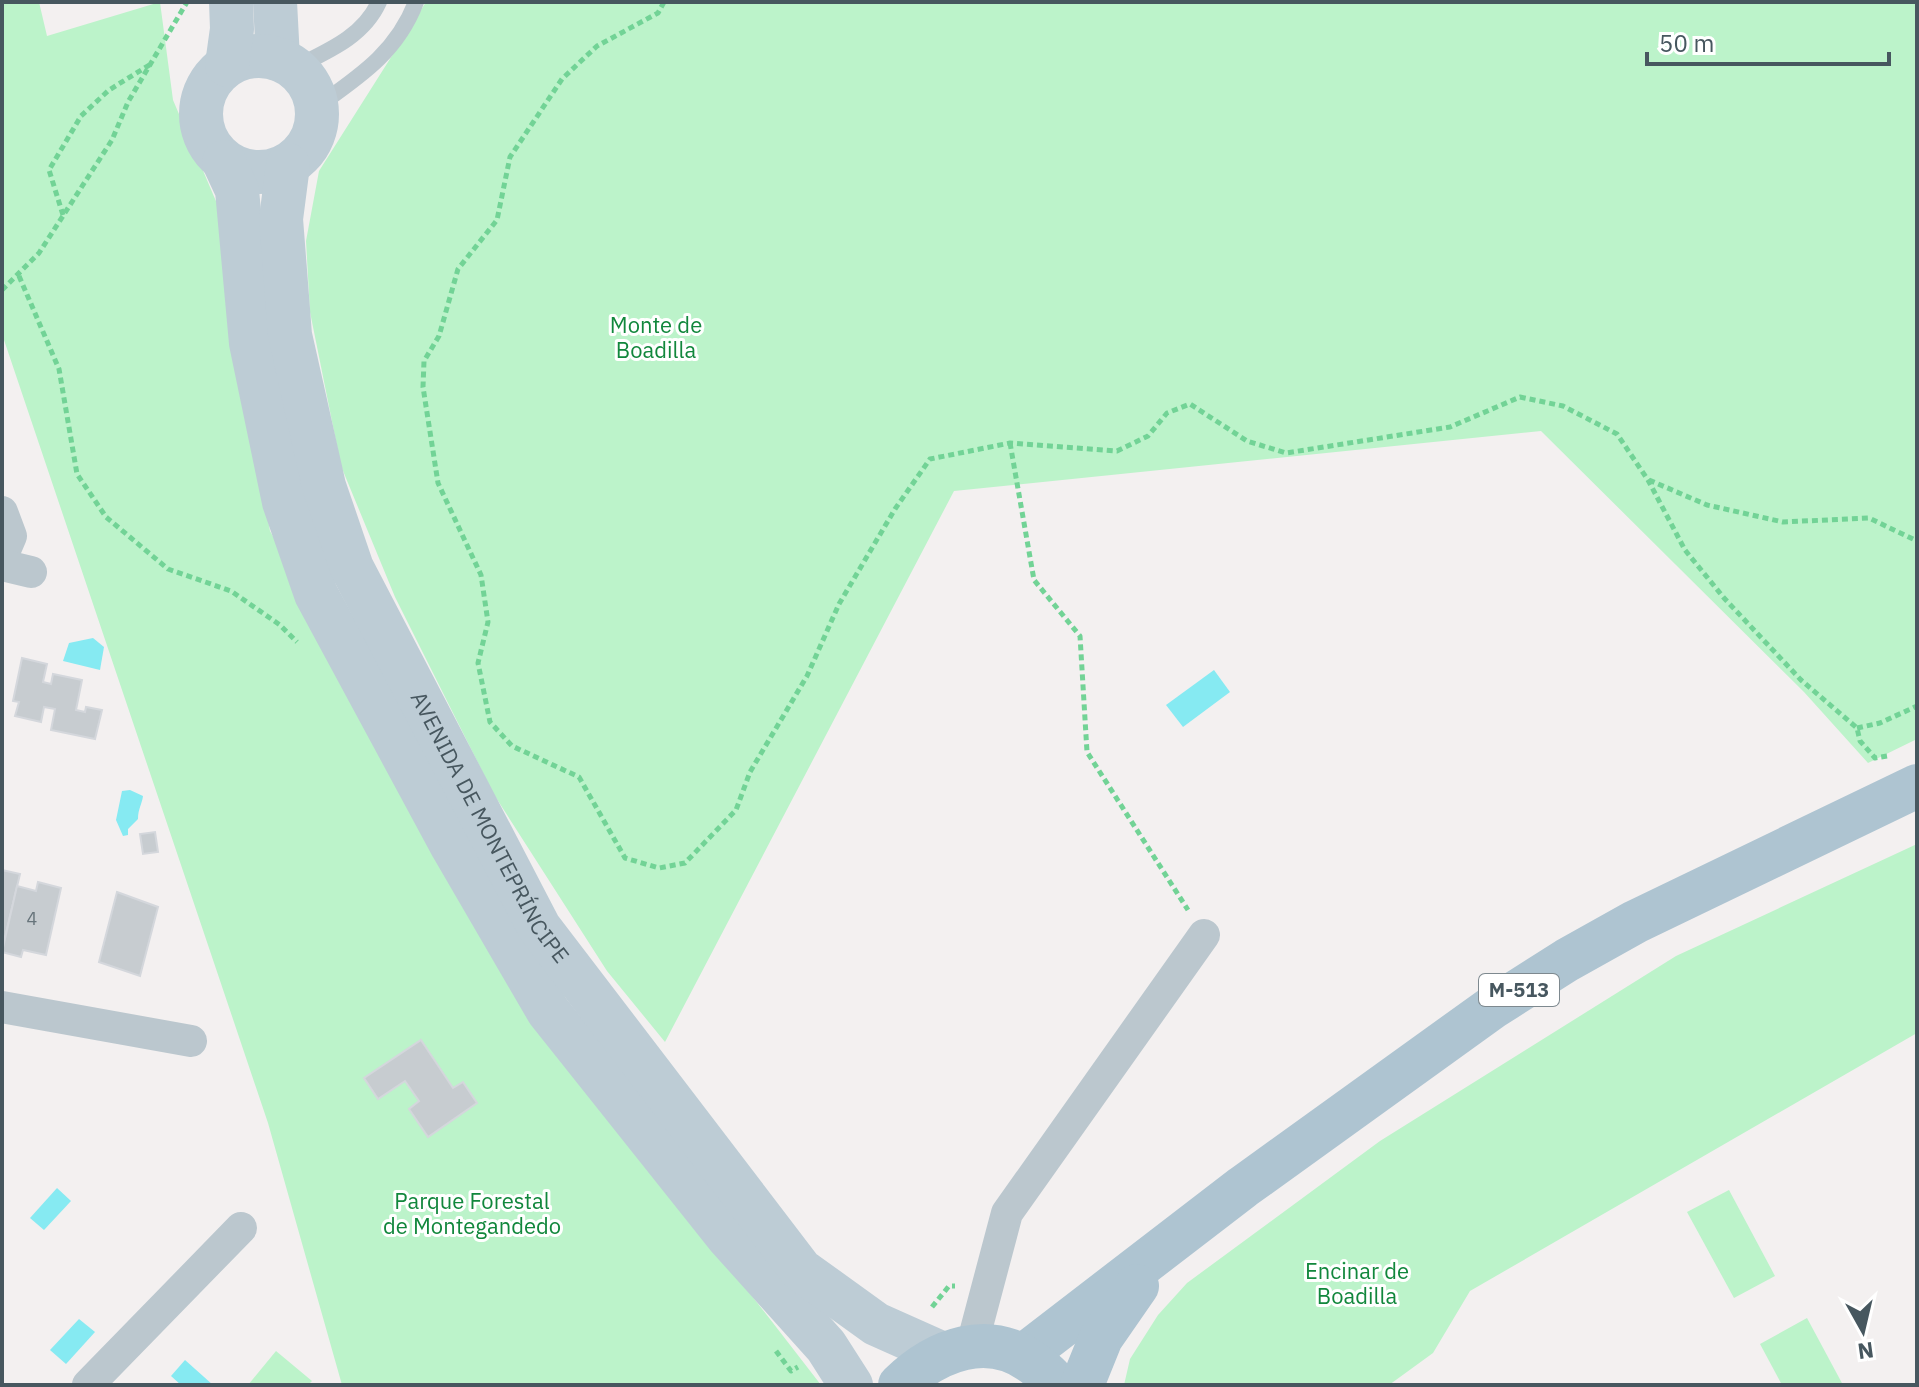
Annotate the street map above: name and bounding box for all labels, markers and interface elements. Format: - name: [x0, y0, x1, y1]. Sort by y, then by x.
- scale bar: [1647, 16, 1889, 66]
- text: 50 m: [1659, 27, 1714, 59]
- park label: Monte de Boadilla: [610, 310, 702, 364]
- street label: AVENIDA DE MONTEPRÍNCIPE: [405, 686, 576, 969]
- house number: 4: [27, 907, 38, 930]
- road number: M-513: [1479, 974, 1559, 1006]
- park label: Parque Forestal de Montegandedo: [383, 1186, 561, 1240]
- park label: Encinar de Boadilla: [1305, 1256, 1409, 1310]
- north arrow: [1823, 1291, 1903, 1371]
- text: N: [1856, 1336, 1876, 1367]

